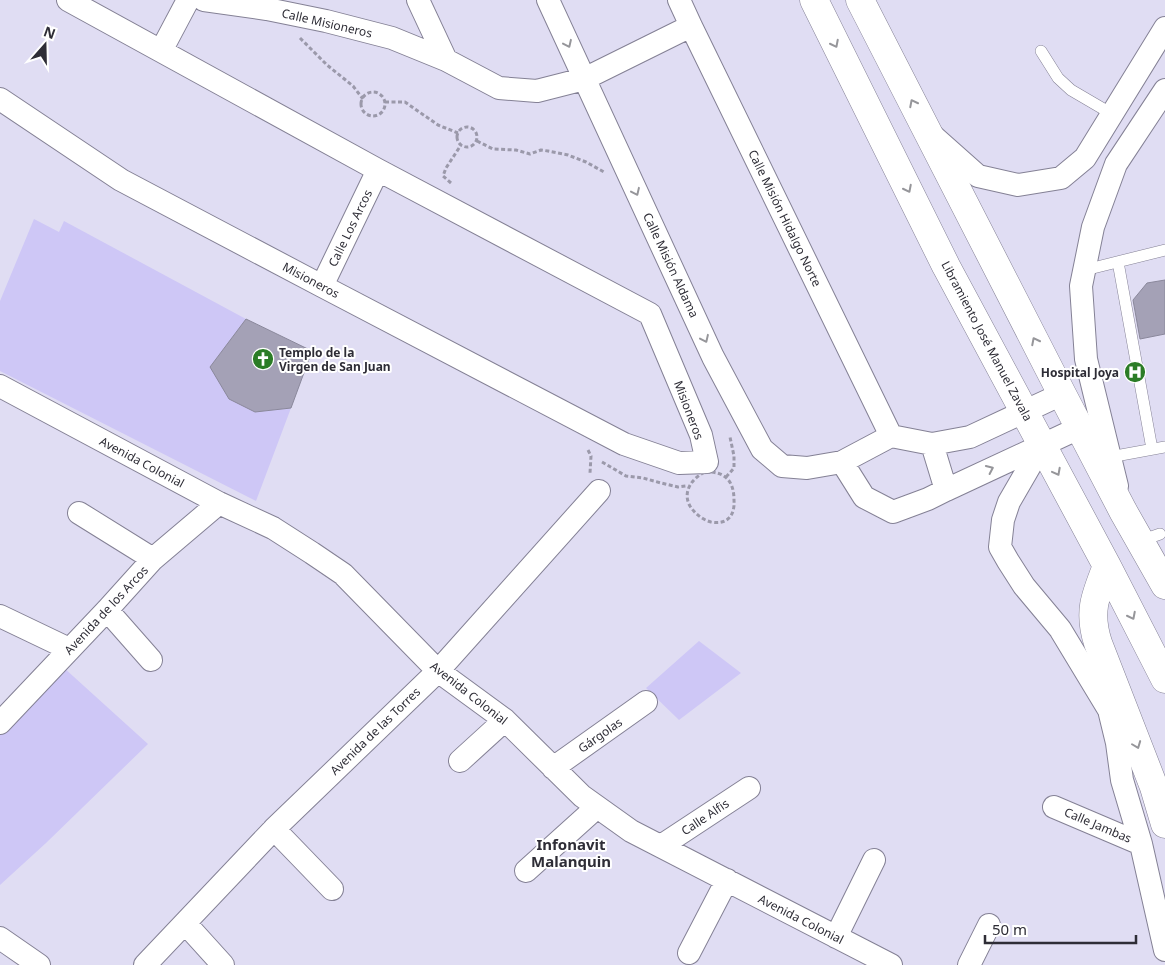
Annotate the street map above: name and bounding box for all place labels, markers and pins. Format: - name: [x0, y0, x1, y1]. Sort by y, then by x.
- place label: Templo de la Virgen de San Juan: [279, 344, 391, 375]
- church icon: Templo de la Virgen de San Juan: [251, 347, 275, 371]
- hospital icon: Hospital Joya: [1123, 360, 1147, 384]
- place label: Hospital Joya: [1041, 364, 1119, 381]

